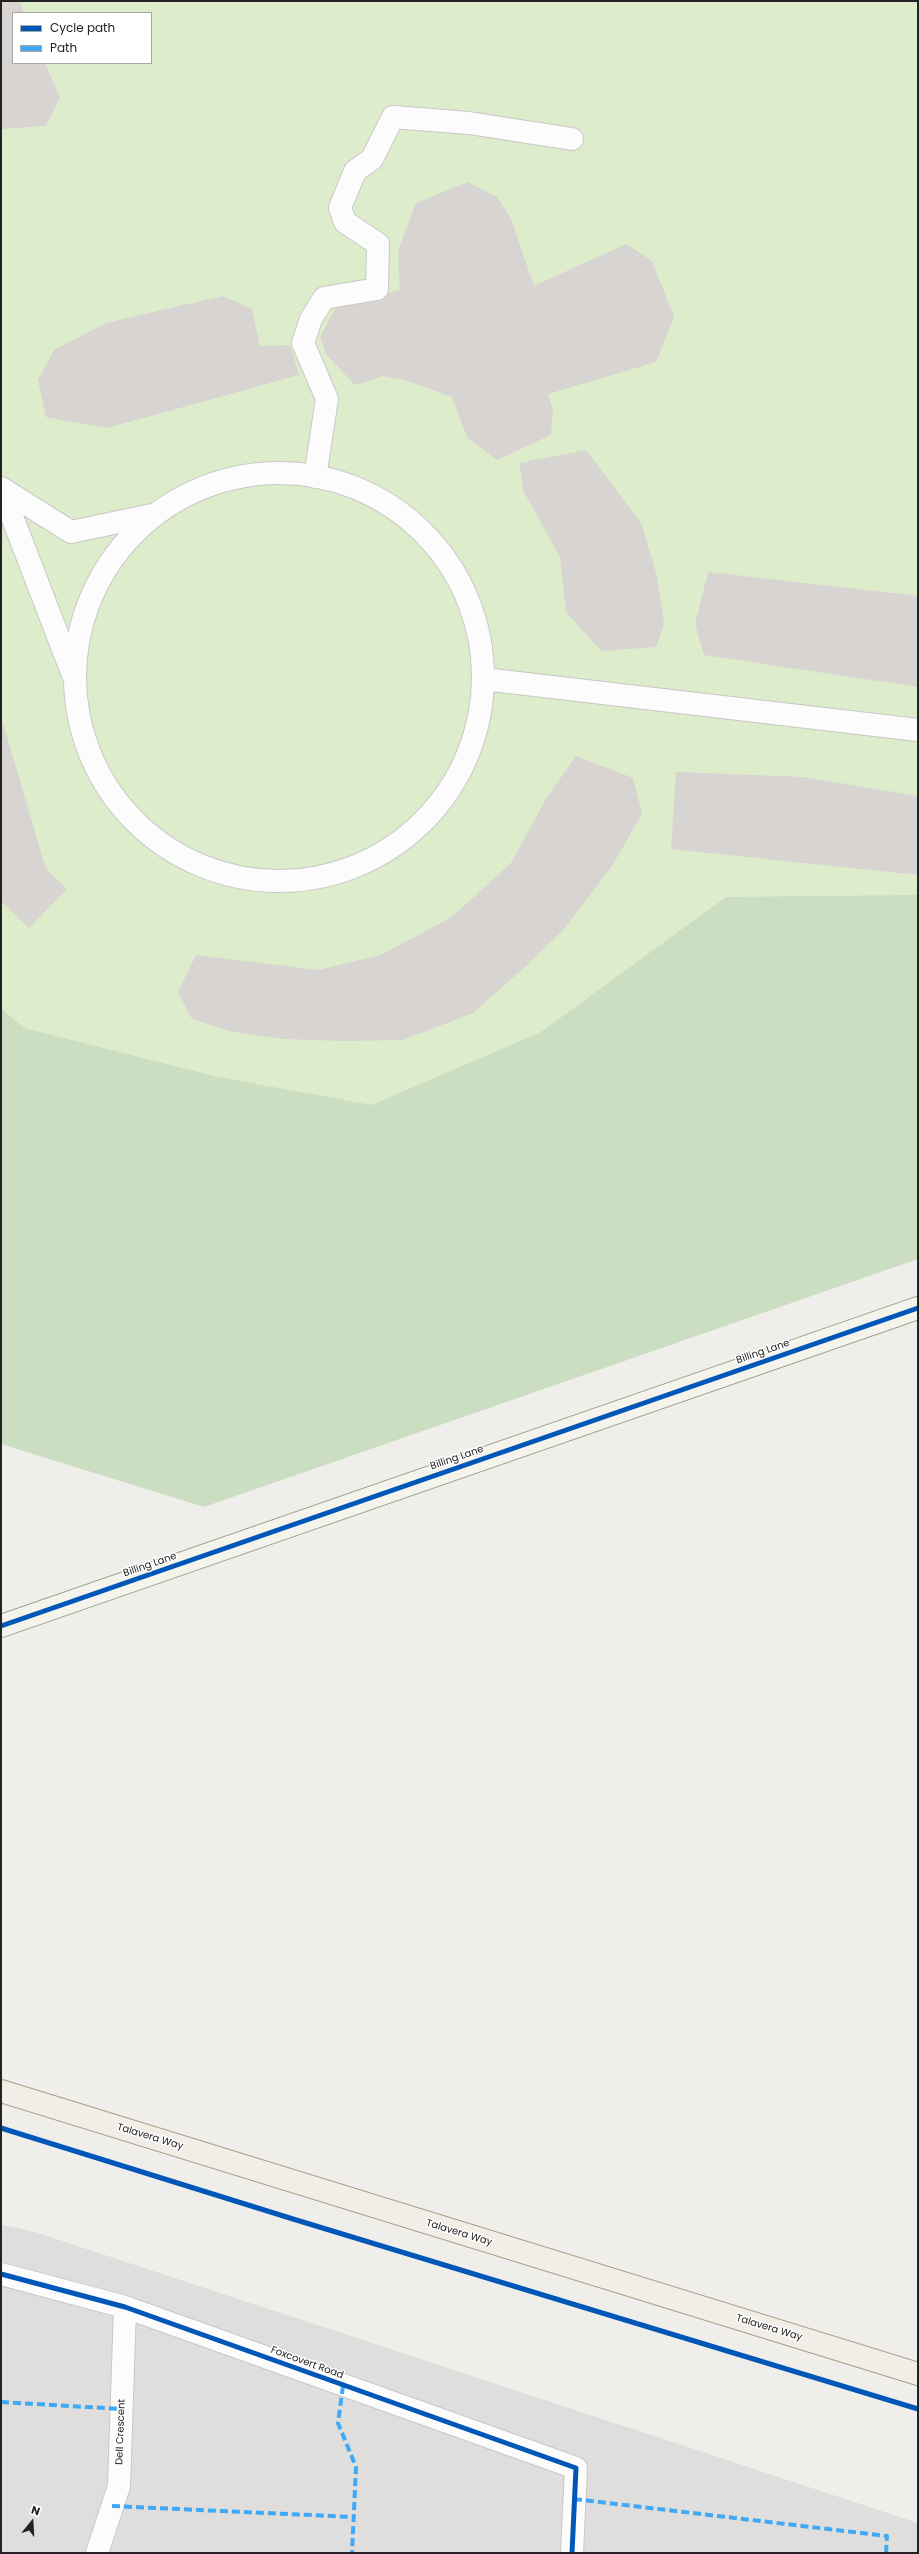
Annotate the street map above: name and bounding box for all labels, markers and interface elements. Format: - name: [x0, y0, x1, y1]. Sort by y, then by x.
- legend: [12, 12, 152, 64]
- text: Cycle path: [50, 19, 115, 36]
- text: Path: [50, 39, 77, 56]
- street label: Billing Lane: [735, 1337, 791, 1367]
- street label: Billing Lane: [429, 1443, 485, 1473]
- street label: Billing Lane: [122, 1550, 178, 1580]
- street label: Talavera Way: [115, 2121, 185, 2153]
- street label: Talavera Way: [424, 2217, 494, 2249]
- street label: Talavera Way: [734, 2312, 804, 2344]
- street label: Foxcovert Road: [269, 2344, 345, 2382]
- street label: Dell Crescent: [114, 2399, 128, 2465]
- north arrow: [12, 2502, 52, 2542]
- text: N: [29, 2502, 42, 2519]

